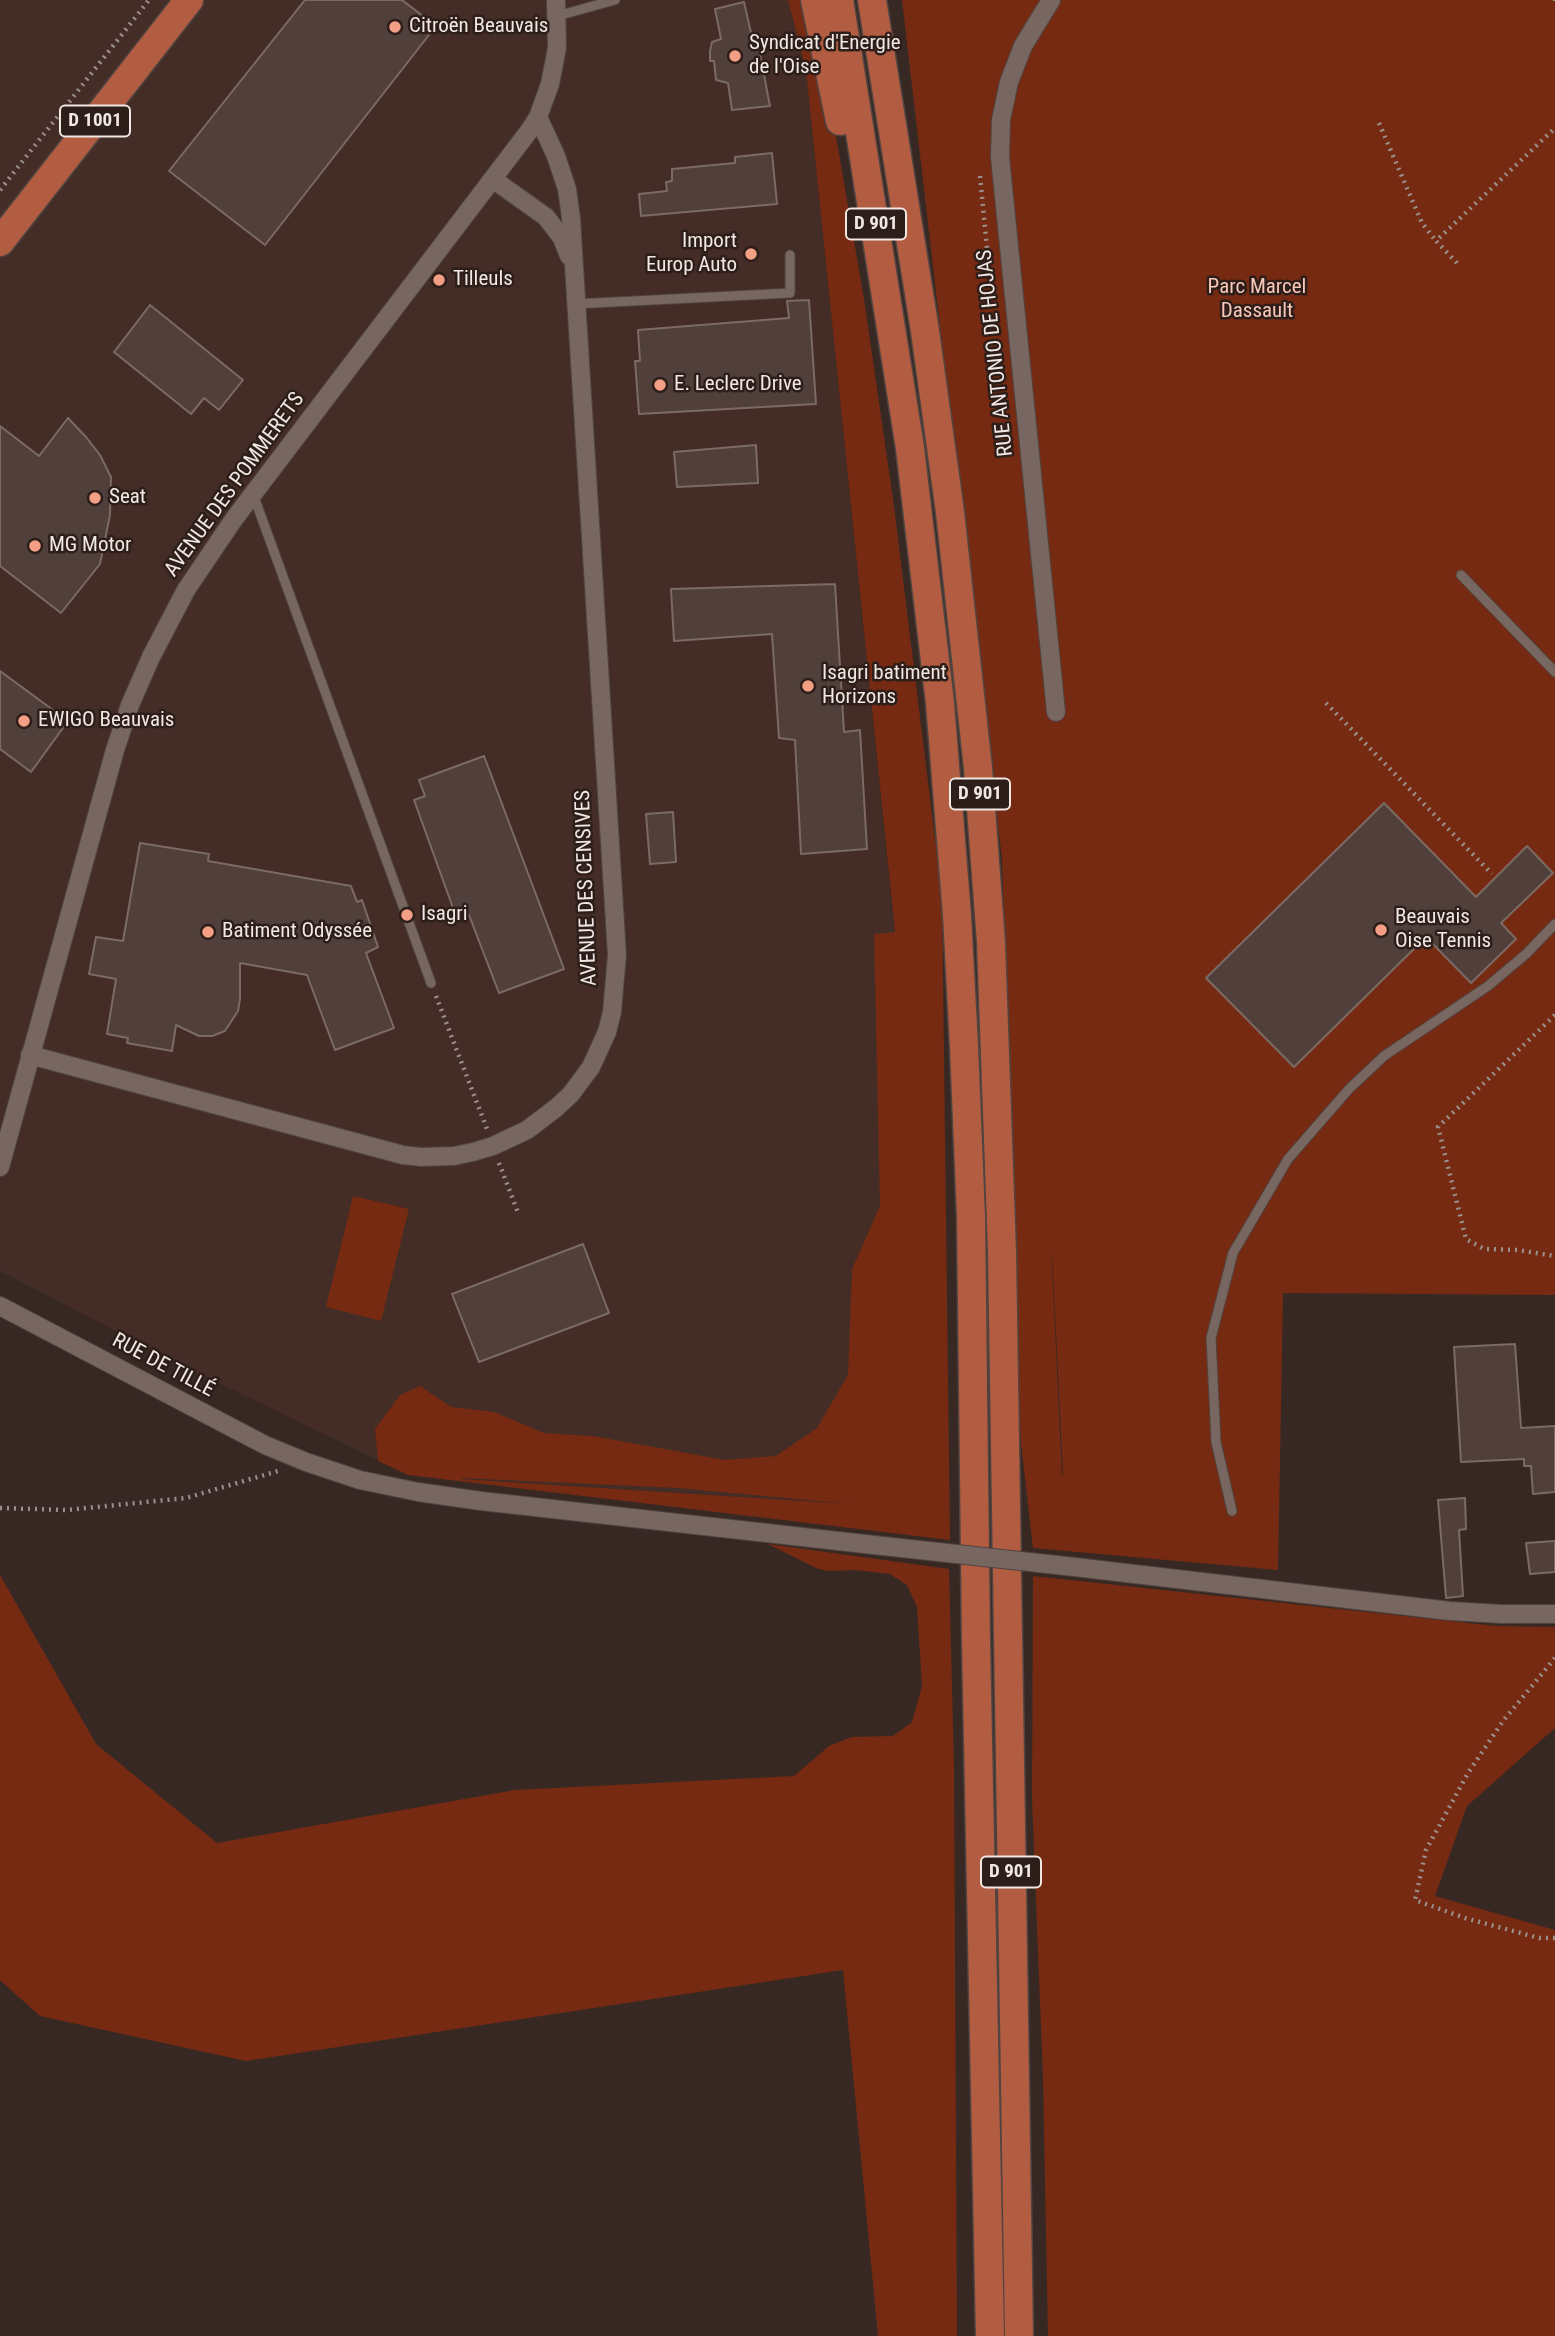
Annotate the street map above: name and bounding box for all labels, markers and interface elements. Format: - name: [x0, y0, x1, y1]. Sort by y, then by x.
- place label: Citroën Beauvais: [409, 14, 548, 40]
- marker: Citroën Beauvais: [387, 19, 403, 35]
- place label: Syndicat d'Energie de l'Oise: [749, 31, 901, 81]
- marker: Syndicat d'Energie de l'Oise: [727, 48, 743, 64]
- road number: D 1001: [60, 105, 130, 136]
- road number: D 901: [846, 208, 906, 240]
- place label: Import Europ Auto: [646, 229, 737, 279]
- marker: Import Europ Auto: [743, 246, 759, 262]
- street label: RUE ANTONIO DE HOJAS: [973, 248, 1019, 458]
- place label: Tilleuls: [453, 267, 513, 293]
- marker: Tilleuls: [431, 272, 447, 288]
- park label: Parc Marcel Dassault: [1208, 275, 1306, 325]
- place label: E. Leclerc Drive: [674, 372, 802, 398]
- marker: E. Leclerc Drive: [652, 377, 668, 393]
- street label: AVENUE DES POMMERETS: [160, 388, 310, 582]
- place label: Seat: [109, 485, 146, 511]
- marker: Seat: [87, 490, 103, 506]
- place label: MG Motor: [49, 533, 131, 559]
- marker: MG Motor: [27, 538, 43, 554]
- place label: Isagri batiment Horizons: [822, 661, 947, 711]
- marker: Isagri batiment Horizons: [800, 678, 816, 694]
- place label: EWIGO Beauvais: [38, 708, 174, 734]
- marker: EWIGO Beauvais: [16, 713, 32, 729]
- road number: D 901: [950, 778, 1010, 810]
- street label: AVENUE DES CENSIVES: [571, 790, 603, 986]
- place label: Isagri: [421, 902, 467, 928]
- place label: Beauvais Oise Tennis: [1395, 905, 1491, 955]
- marker: Isagri: [399, 907, 415, 923]
- place label: Batiment Odyssée: [222, 919, 372, 945]
- marker: Beauvais Oise Tennis: [1373, 922, 1389, 938]
- marker: Batiment Odyssée: [200, 924, 216, 940]
- street label: RUE DE TILLÉ: [108, 1329, 218, 1403]
- road number: D 901: [981, 1856, 1041, 1888]

